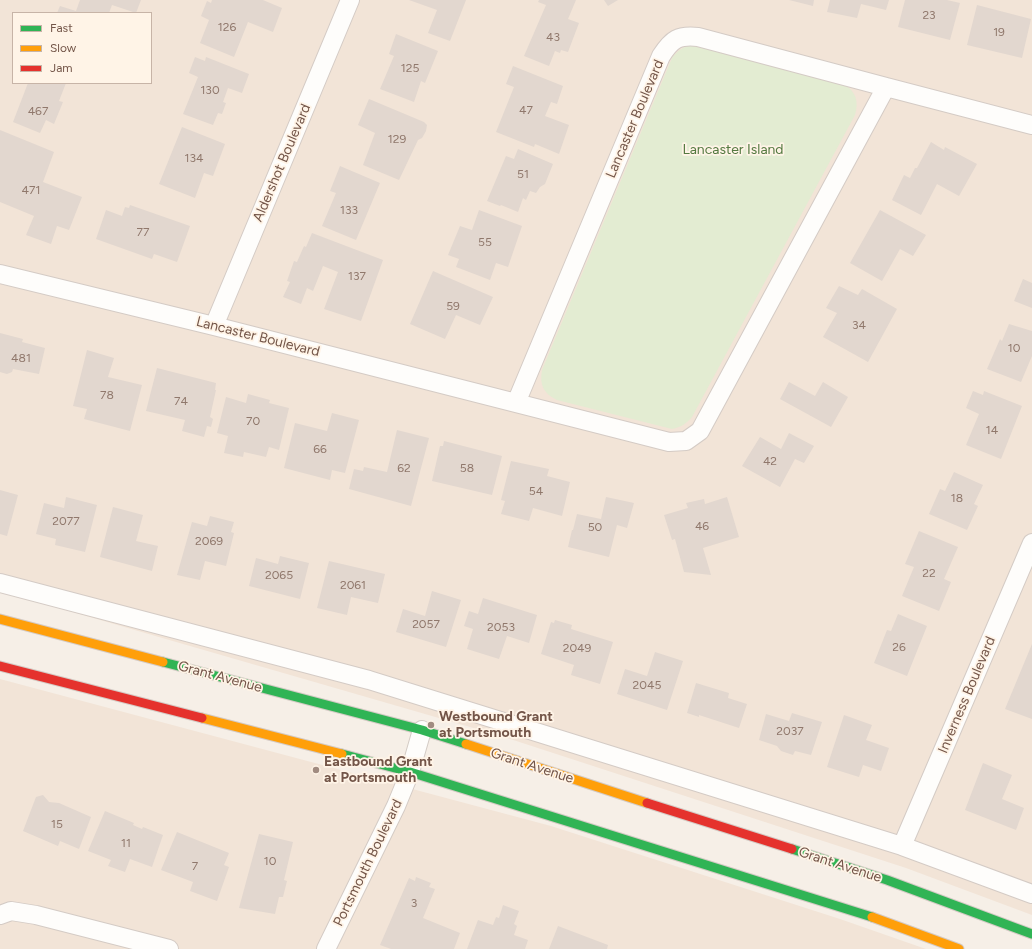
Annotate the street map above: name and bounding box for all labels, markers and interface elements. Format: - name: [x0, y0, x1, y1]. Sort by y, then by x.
- house number: 23: [922, 8, 936, 22]
- legend: [12, 12, 152, 84]
- house number: 126: [218, 20, 236, 34]
- text: Fast: [50, 21, 73, 35]
- house number: 19: [993, 25, 1005, 39]
- house number: 43: [546, 30, 560, 44]
- text: Slow: [50, 41, 76, 55]
- street label: Lancaster Boulevard: [602, 57, 668, 181]
- text: Jam: [50, 61, 73, 75]
- house number: 125: [401, 61, 419, 75]
- house number: 130: [200, 83, 220, 97]
- street label: Aldershot Boulevard: [250, 101, 314, 225]
- house number: 47: [519, 103, 533, 117]
- house number: 467: [28, 104, 48, 118]
- house number: 129: [388, 132, 406, 146]
- park label: Lancaster Island: [682, 142, 784, 158]
- house number: 134: [185, 151, 203, 165]
- house number: 51: [517, 167, 529, 181]
- house number: 471: [22, 183, 40, 197]
- house number: 133: [340, 203, 358, 217]
- house number: 77: [137, 225, 149, 239]
- house number: 55: [478, 235, 492, 249]
- house number: 137: [348, 269, 366, 283]
- house number: 59: [446, 299, 460, 313]
- street label: Lancaster Boulevard: [194, 314, 322, 360]
- house number: 34: [852, 318, 866, 332]
- house number: 10: [1008, 341, 1020, 355]
- house number: 481: [11, 351, 31, 365]
- house number: 78: [100, 388, 114, 402]
- house number: 74: [174, 394, 188, 408]
- house number: 70: [246, 414, 260, 428]
- house number: 14: [986, 423, 998, 437]
- house number: 66: [313, 442, 327, 456]
- house number: 42: [763, 454, 777, 468]
- house number: 62: [397, 461, 411, 475]
- house number: 58: [460, 461, 474, 475]
- house number: 54: [529, 484, 543, 498]
- house number: 18: [951, 491, 963, 505]
- house number: 2077: [52, 514, 80, 528]
- house number: 46: [695, 519, 709, 533]
- house number: 50: [588, 520, 602, 534]
- house number: 2069: [195, 534, 223, 548]
- house number: 22: [922, 566, 936, 580]
- house number: 2065: [265, 568, 293, 582]
- house number: 2061: [340, 578, 366, 592]
- house number: 2057: [412, 617, 440, 631]
- house number: 2053: [487, 620, 515, 634]
- street label: Inverness Boulevard: [935, 634, 999, 756]
- house number: 26: [892, 640, 906, 654]
- house number: 2049: [563, 641, 591, 655]
- street label: Grant Avenue: [176, 658, 264, 696]
- house number: 2045: [633, 678, 661, 692]
- place label: Westbound Grant at Portsmouth: [439, 709, 553, 742]
- marker: Westbound Grant at Portsmouth: [426, 720, 436, 730]
- house number: 2037: [776, 724, 804, 738]
- street label: Grant Avenue: [488, 745, 576, 787]
- place label: Eastbound Grant at Portsmouth: [324, 754, 433, 786]
- marker: Eastbound Grant at Portsmouth: [311, 765, 321, 775]
- street label: Portsmouth Boulevard: [330, 797, 406, 929]
- house number: 15: [51, 817, 63, 831]
- house number: 11: [121, 836, 131, 850]
- street label: Grant Avenue: [796, 844, 884, 886]
- house number: 10: [264, 854, 276, 868]
- house number: 7: [192, 859, 198, 873]
- house number: 3: [411, 896, 417, 910]

